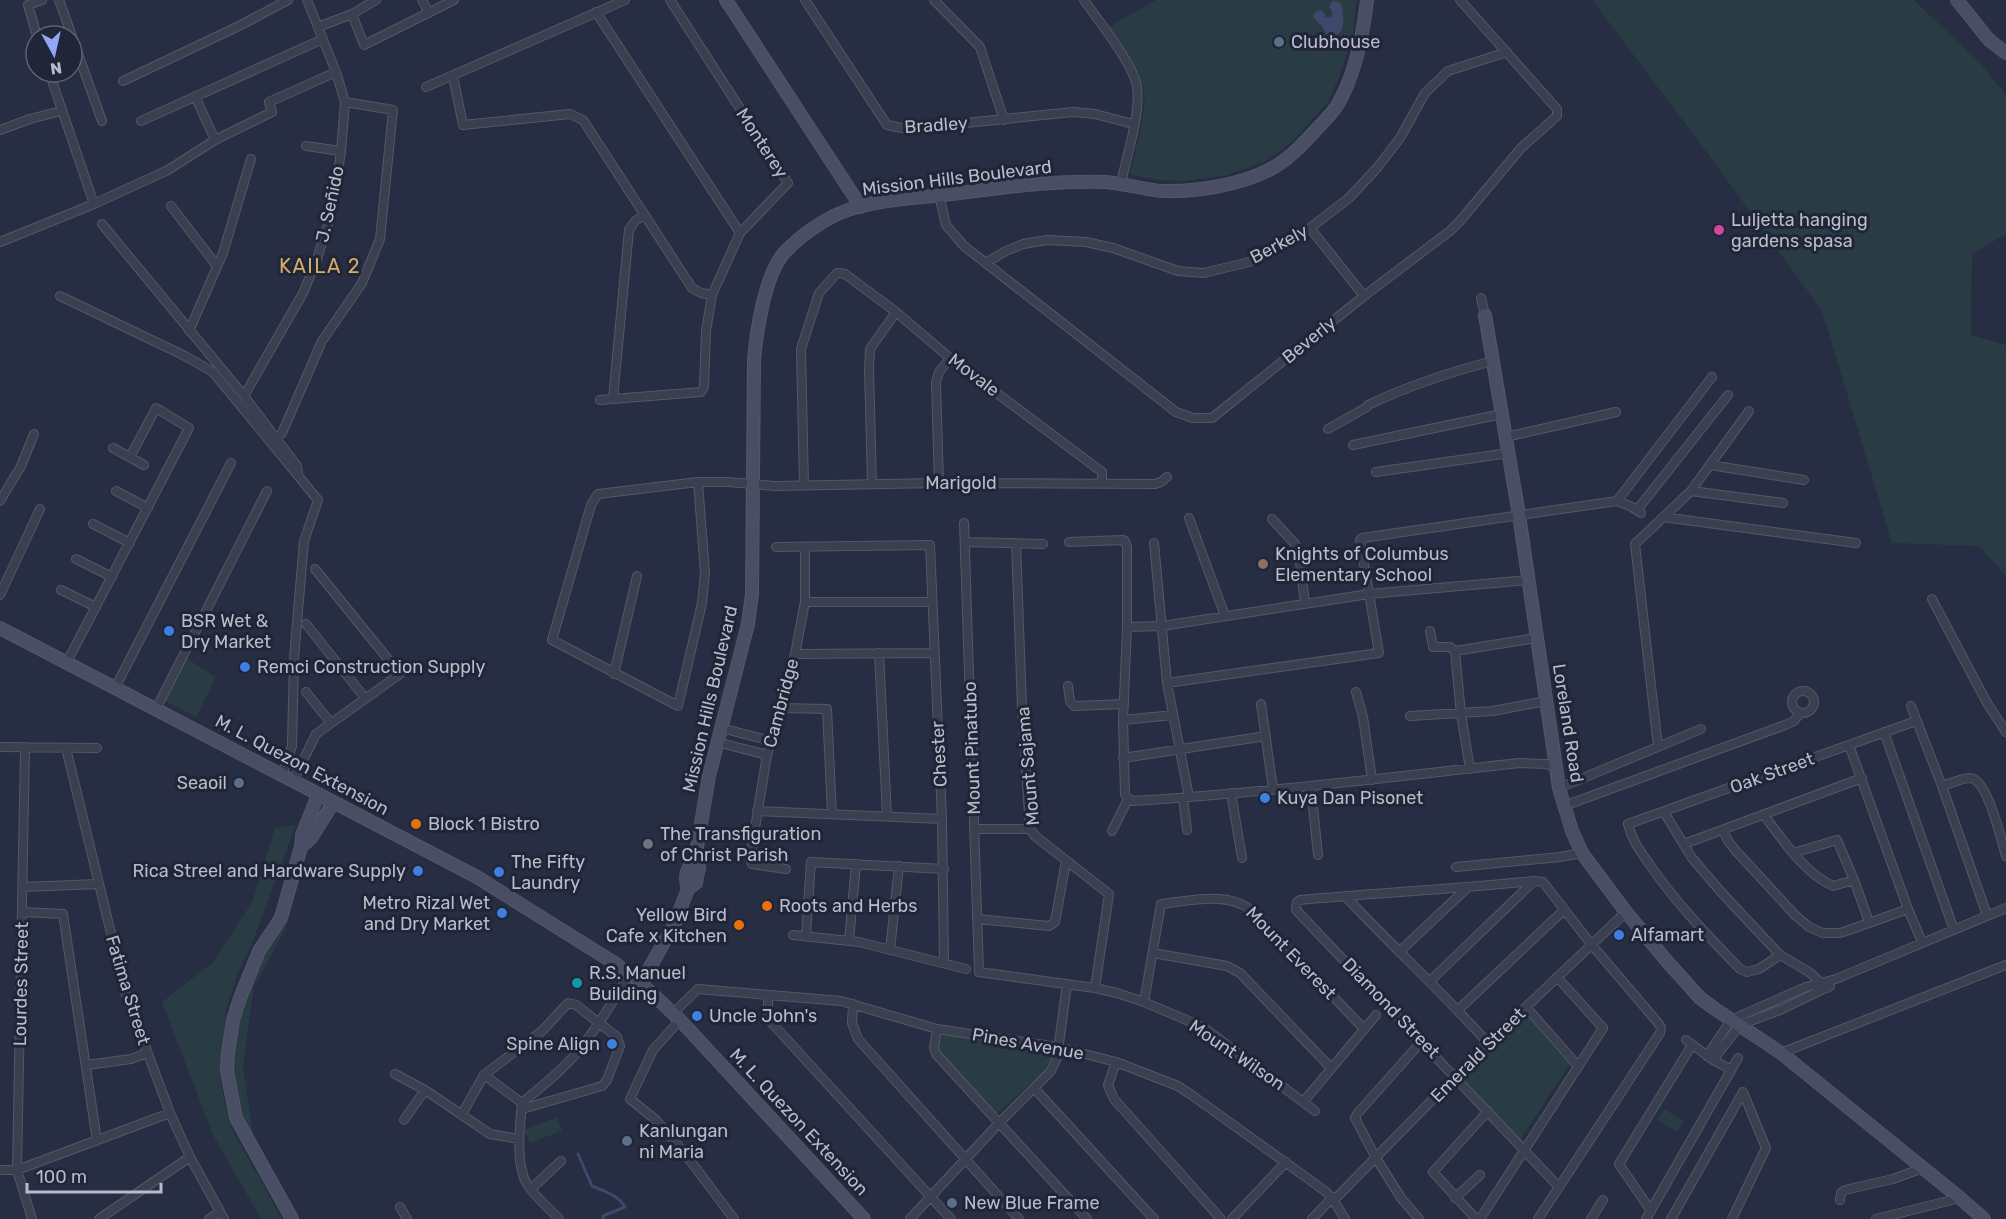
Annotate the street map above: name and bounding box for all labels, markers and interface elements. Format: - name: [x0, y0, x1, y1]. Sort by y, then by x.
- north arrow: [24, 24, 84, 84]
- place label: Clubhouse: [1291, 31, 1380, 53]
- marker: Clubhouse: [1272, 35, 1286, 49]
- text: N: [49, 58, 63, 79]
- street label: Monterey: [731, 104, 793, 182]
- street label: Bradley: [904, 112, 968, 138]
- street label: Mission Hills Boulevard: [861, 155, 1053, 201]
- street label: J. Señido: [311, 164, 349, 244]
- place label: Luljetta hanging gardens spasa: [1731, 209, 1868, 252]
- street label: Berkely: [1246, 220, 1312, 268]
- marker: Luljetta hanging gardens spasa: [1712, 223, 1726, 237]
- district label: KAILA 2: [279, 254, 361, 278]
- street label: Beverly: [1278, 312, 1340, 368]
- street label: Movale: [944, 349, 1004, 401]
- street label: Marigold: [925, 472, 997, 494]
- place label: Knights of Columbus Elementary School: [1275, 543, 1449, 586]
- marker: Knights of Columbus Elementary School: [1256, 557, 1270, 571]
- street label: Mission Hills Boulevard: [678, 604, 742, 794]
- place label: BSR Wet & Dry Market: [181, 610, 271, 653]
- marker: BSR Wet & Dry Market: [162, 624, 176, 638]
- place label: Remci Construction Supply: [257, 656, 485, 678]
- street label: Cambridge: [759, 656, 803, 750]
- marker: Remci Construction Supply: [238, 660, 252, 674]
- street label: Loreland Road: [1548, 662, 1588, 784]
- street label: Mount Pinatubo: [959, 681, 985, 815]
- street label: Mount Sajama: [1012, 706, 1044, 826]
- street label: M. L. Quezon Extension: [211, 710, 393, 820]
- street label: Chester: [926, 720, 952, 788]
- street label: Oak Street: [1727, 748, 1817, 798]
- place label: Seaoil: [177, 772, 227, 794]
- marker: Seaoil: [232, 776, 246, 790]
- place label: Kuya Dan Pisonet: [1277, 787, 1423, 809]
- marker: Kuya Dan Pisonet: [1258, 791, 1272, 805]
- place label: Block 1 Bistro: [428, 813, 540, 835]
- marker: Block 1 Bistro: [409, 817, 423, 831]
- place label: The Transfiguration of Christ Parish: [660, 823, 821, 866]
- marker: The Transfiguration of Christ Parish: [641, 837, 655, 851]
- place label: The Fifty Laundry: [511, 851, 585, 894]
- place label: Rica Streel and Hardware Supply: [133, 860, 406, 882]
- marker: Rica Streel and Hardware Supply: [411, 864, 425, 878]
- marker: The Fifty Laundry: [492, 865, 506, 879]
- place label: Metro Rizal Wet and Dry Market: [362, 892, 490, 935]
- place label: Roots and Herbs: [779, 895, 918, 917]
- marker: Roots and Herbs: [760, 899, 774, 913]
- street label: Mount Everest: [1241, 902, 1341, 1004]
- place label: Yellow Bird Cafe x Kitchen: [606, 904, 727, 947]
- marker: Metro Rizal Wet and Dry Market: [495, 906, 509, 920]
- marker: Yellow Bird Cafe x Kitchen: [732, 918, 746, 932]
- street label: Lourdes Street: [9, 922, 33, 1046]
- place label: Alfamart: [1631, 924, 1704, 946]
- marker: Alfamart: [1612, 928, 1626, 942]
- street label: Fatima Street: [101, 932, 155, 1048]
- street label: Diamond Street: [1338, 953, 1444, 1063]
- place label: R.S. Manuel Building: [589, 962, 686, 1005]
- marker: R.S. Manuel Building: [570, 976, 584, 990]
- street label: Emerald Street: [1426, 1003, 1530, 1107]
- place label: Uncle John's: [709, 1005, 817, 1027]
- marker: Uncle John's: [690, 1009, 704, 1023]
- street label: Mount Wilson: [1185, 1015, 1289, 1095]
- street label: Pines Avenue: [970, 1023, 1086, 1065]
- place label: Spine Align: [506, 1033, 600, 1055]
- marker: Spine Align: [605, 1037, 619, 1051]
- street label: M. L. Quezon Extension: [725, 1044, 873, 1200]
- place label: Kanlungan ni Maria: [639, 1120, 728, 1163]
- marker: Kanlungan ni Maria: [620, 1134, 634, 1148]
- scale bar: [27, 1156, 160, 1194]
- text: 100 m: [36, 1166, 87, 1188]
- place label: New Blue Frame: [964, 1192, 1099, 1214]
- marker: New Blue Frame: [945, 1196, 959, 1210]

